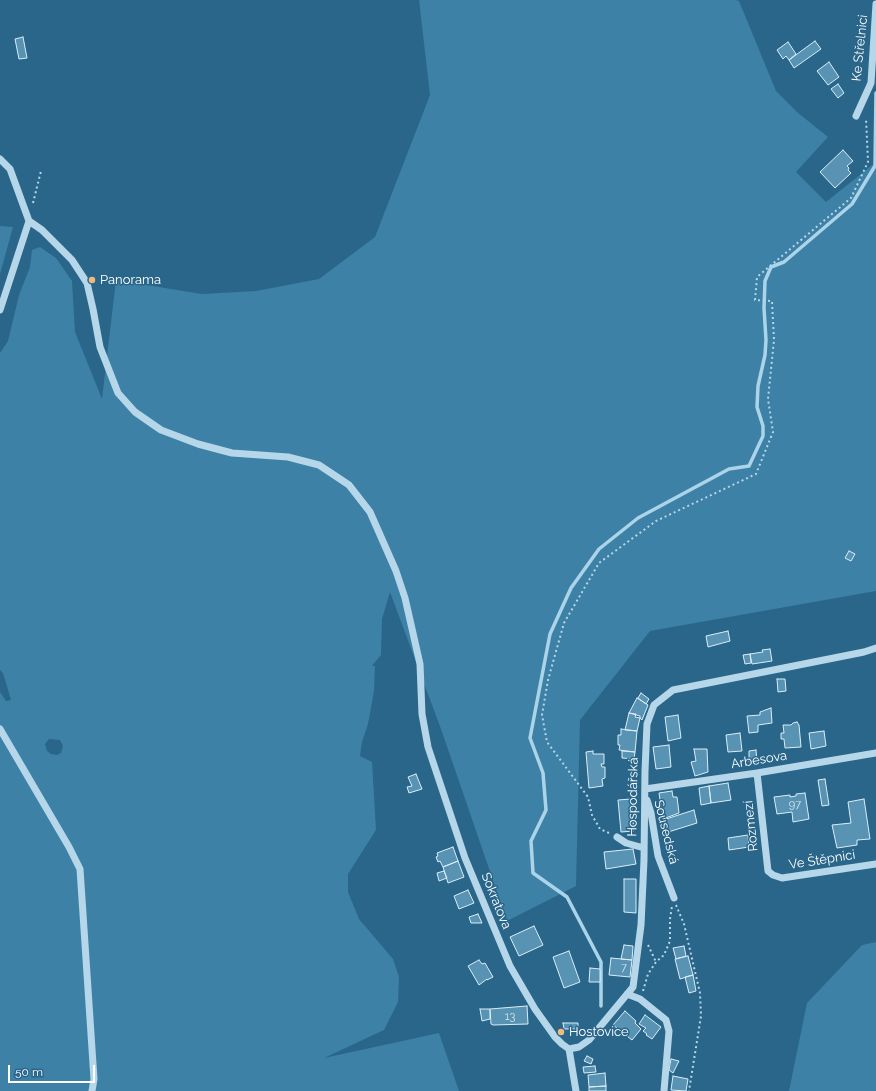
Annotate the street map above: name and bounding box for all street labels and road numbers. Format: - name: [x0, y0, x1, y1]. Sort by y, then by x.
- street label: Ke Střelnici: [849, 14, 871, 82]
- street label: Arbesova: [730, 748, 788, 772]
- street label: Hospodářská: [625, 757, 641, 837]
- street label: Sousedská: [651, 798, 681, 866]
- street label: Rozmezí: [741, 800, 761, 852]
- street label: Ve Štěpnici: [788, 847, 856, 873]
- street label: Sokratova: [478, 870, 514, 932]

